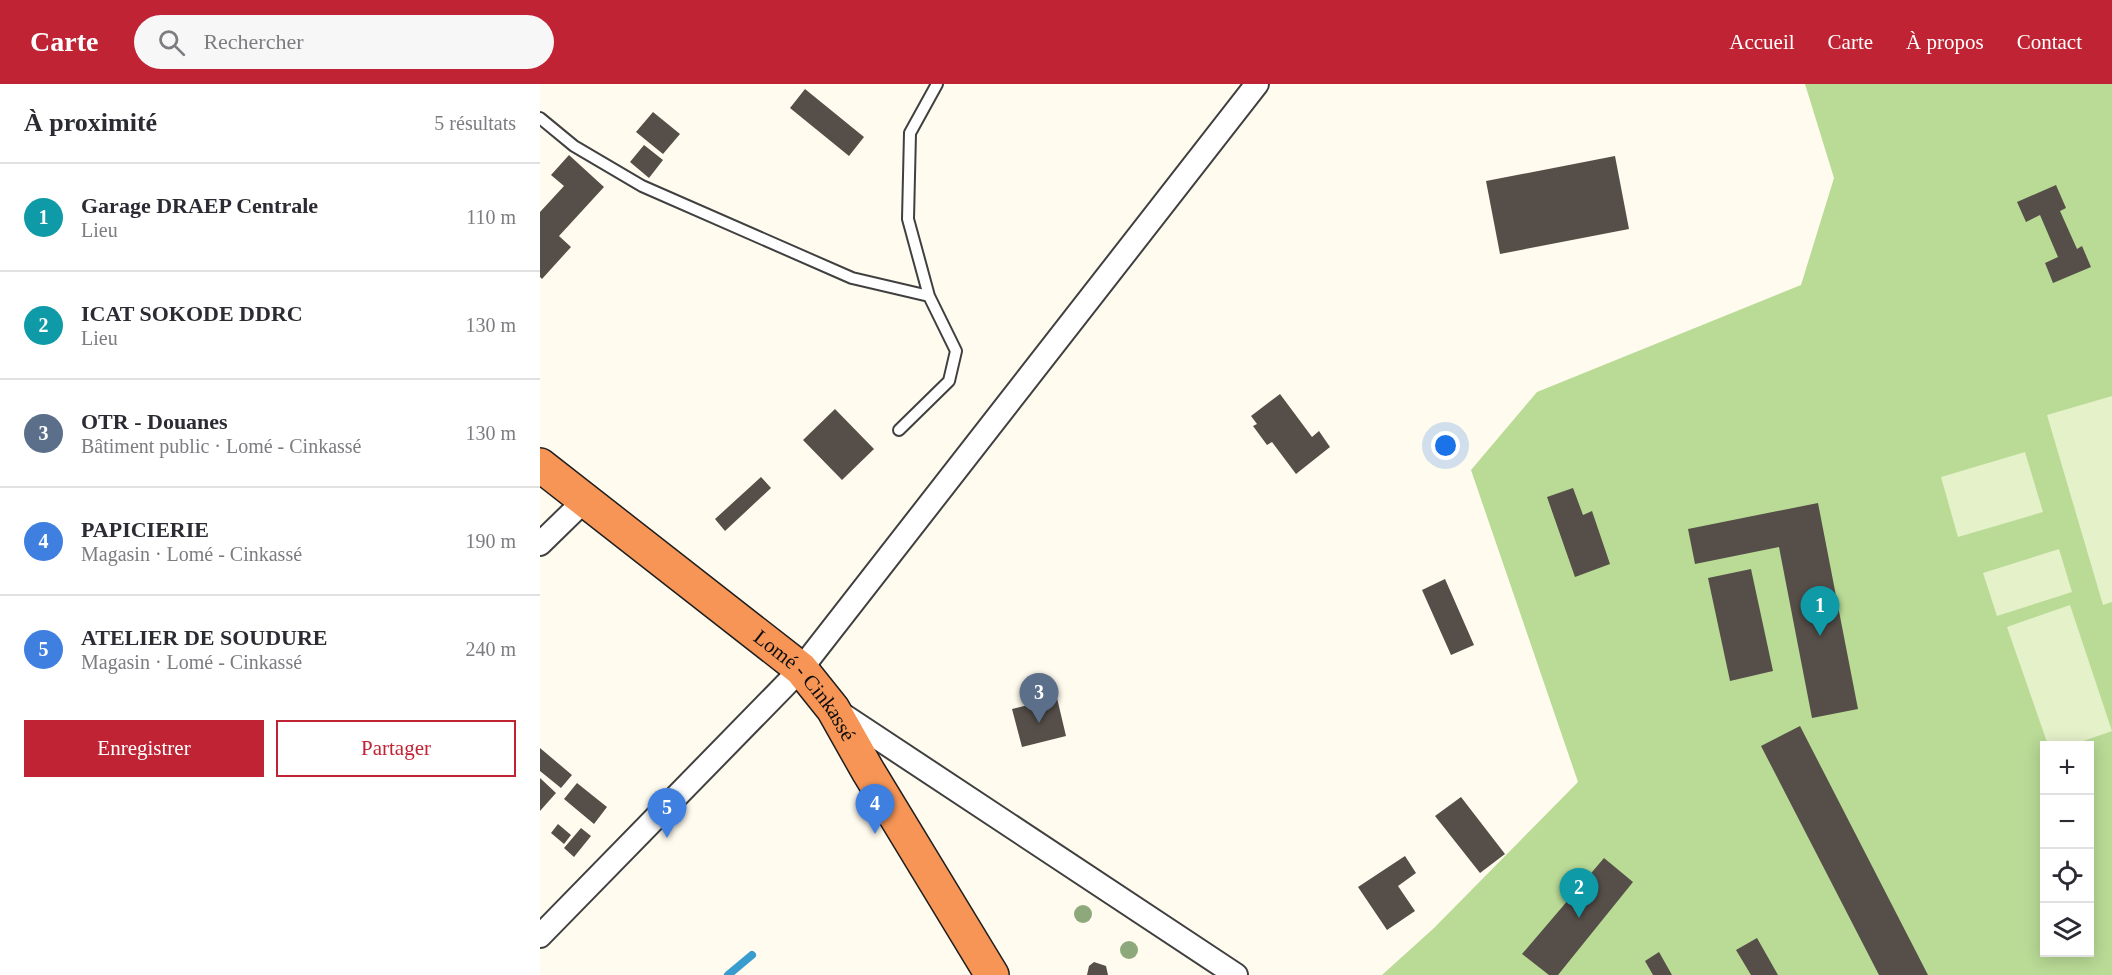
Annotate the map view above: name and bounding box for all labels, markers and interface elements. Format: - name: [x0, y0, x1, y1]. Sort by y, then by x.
- search box: [134, 15, 554, 69]
- text: Carte: [30, 26, 98, 57]
- icon: search: [155, 26, 188, 59]
- text: Rechercher: [203, 29, 304, 54]
- text: Accueil: [1729, 30, 1795, 54]
- text: Carte: [1828, 30, 1873, 54]
- text: À propos: [1906, 30, 1984, 54]
- text: Contact: [2017, 30, 2082, 54]
- text: À proximité: [24, 108, 157, 137]
- text: 5 résultats: [434, 112, 516, 134]
- text: Garage DRAEP Centrale: [81, 193, 318, 218]
- text: 1: [39, 206, 49, 228]
- text: 110 m: [466, 206, 516, 228]
- text: Lieu: [81, 219, 118, 241]
- text: ICAT SOKODE DDRC: [81, 301, 303, 326]
- text: 2: [39, 314, 49, 336]
- text: 130 m: [465, 314, 516, 336]
- text: Lieu: [81, 327, 118, 349]
- text: OTR - Douanes: [81, 409, 228, 434]
- text: 3: [39, 422, 49, 444]
- text: 130 m: [465, 422, 516, 444]
- your location: [1431, 431, 1460, 460]
- text: Bâtiment public · Lomé - Cinkassé: [81, 435, 362, 457]
- text: PAPICIERIE: [81, 517, 209, 542]
- text: 4: [39, 530, 49, 552]
- text: 190 m: [465, 530, 516, 552]
- text: Magasin · Lomé - Cinkassé: [81, 543, 302, 565]
- pin: 1: [1800, 586, 1840, 636]
- text: ATELIER DE SOUDURE: [81, 625, 328, 650]
- street label: Lomé - Cinkassé: [749, 625, 861, 745]
- text: 5: [39, 638, 49, 660]
- text: 240 m: [465, 638, 516, 660]
- text: Magasin · Lomé - Cinkassé: [81, 651, 302, 673]
- pin: 3: [1020, 674, 1058, 723]
- button: Enregistrer: [24, 720, 264, 777]
- button: Partager: [276, 720, 516, 777]
- map controls: [2040, 741, 2094, 957]
- button: +: [2040, 741, 2094, 795]
- pin: 4: [856, 784, 894, 834]
- pin: 5: [648, 788, 686, 838]
- button: −: [2040, 795, 2094, 849]
- button: locate: [2040, 849, 2094, 903]
- pin: 2: [1560, 868, 1598, 918]
- button: layers: [2040, 903, 2094, 957]

